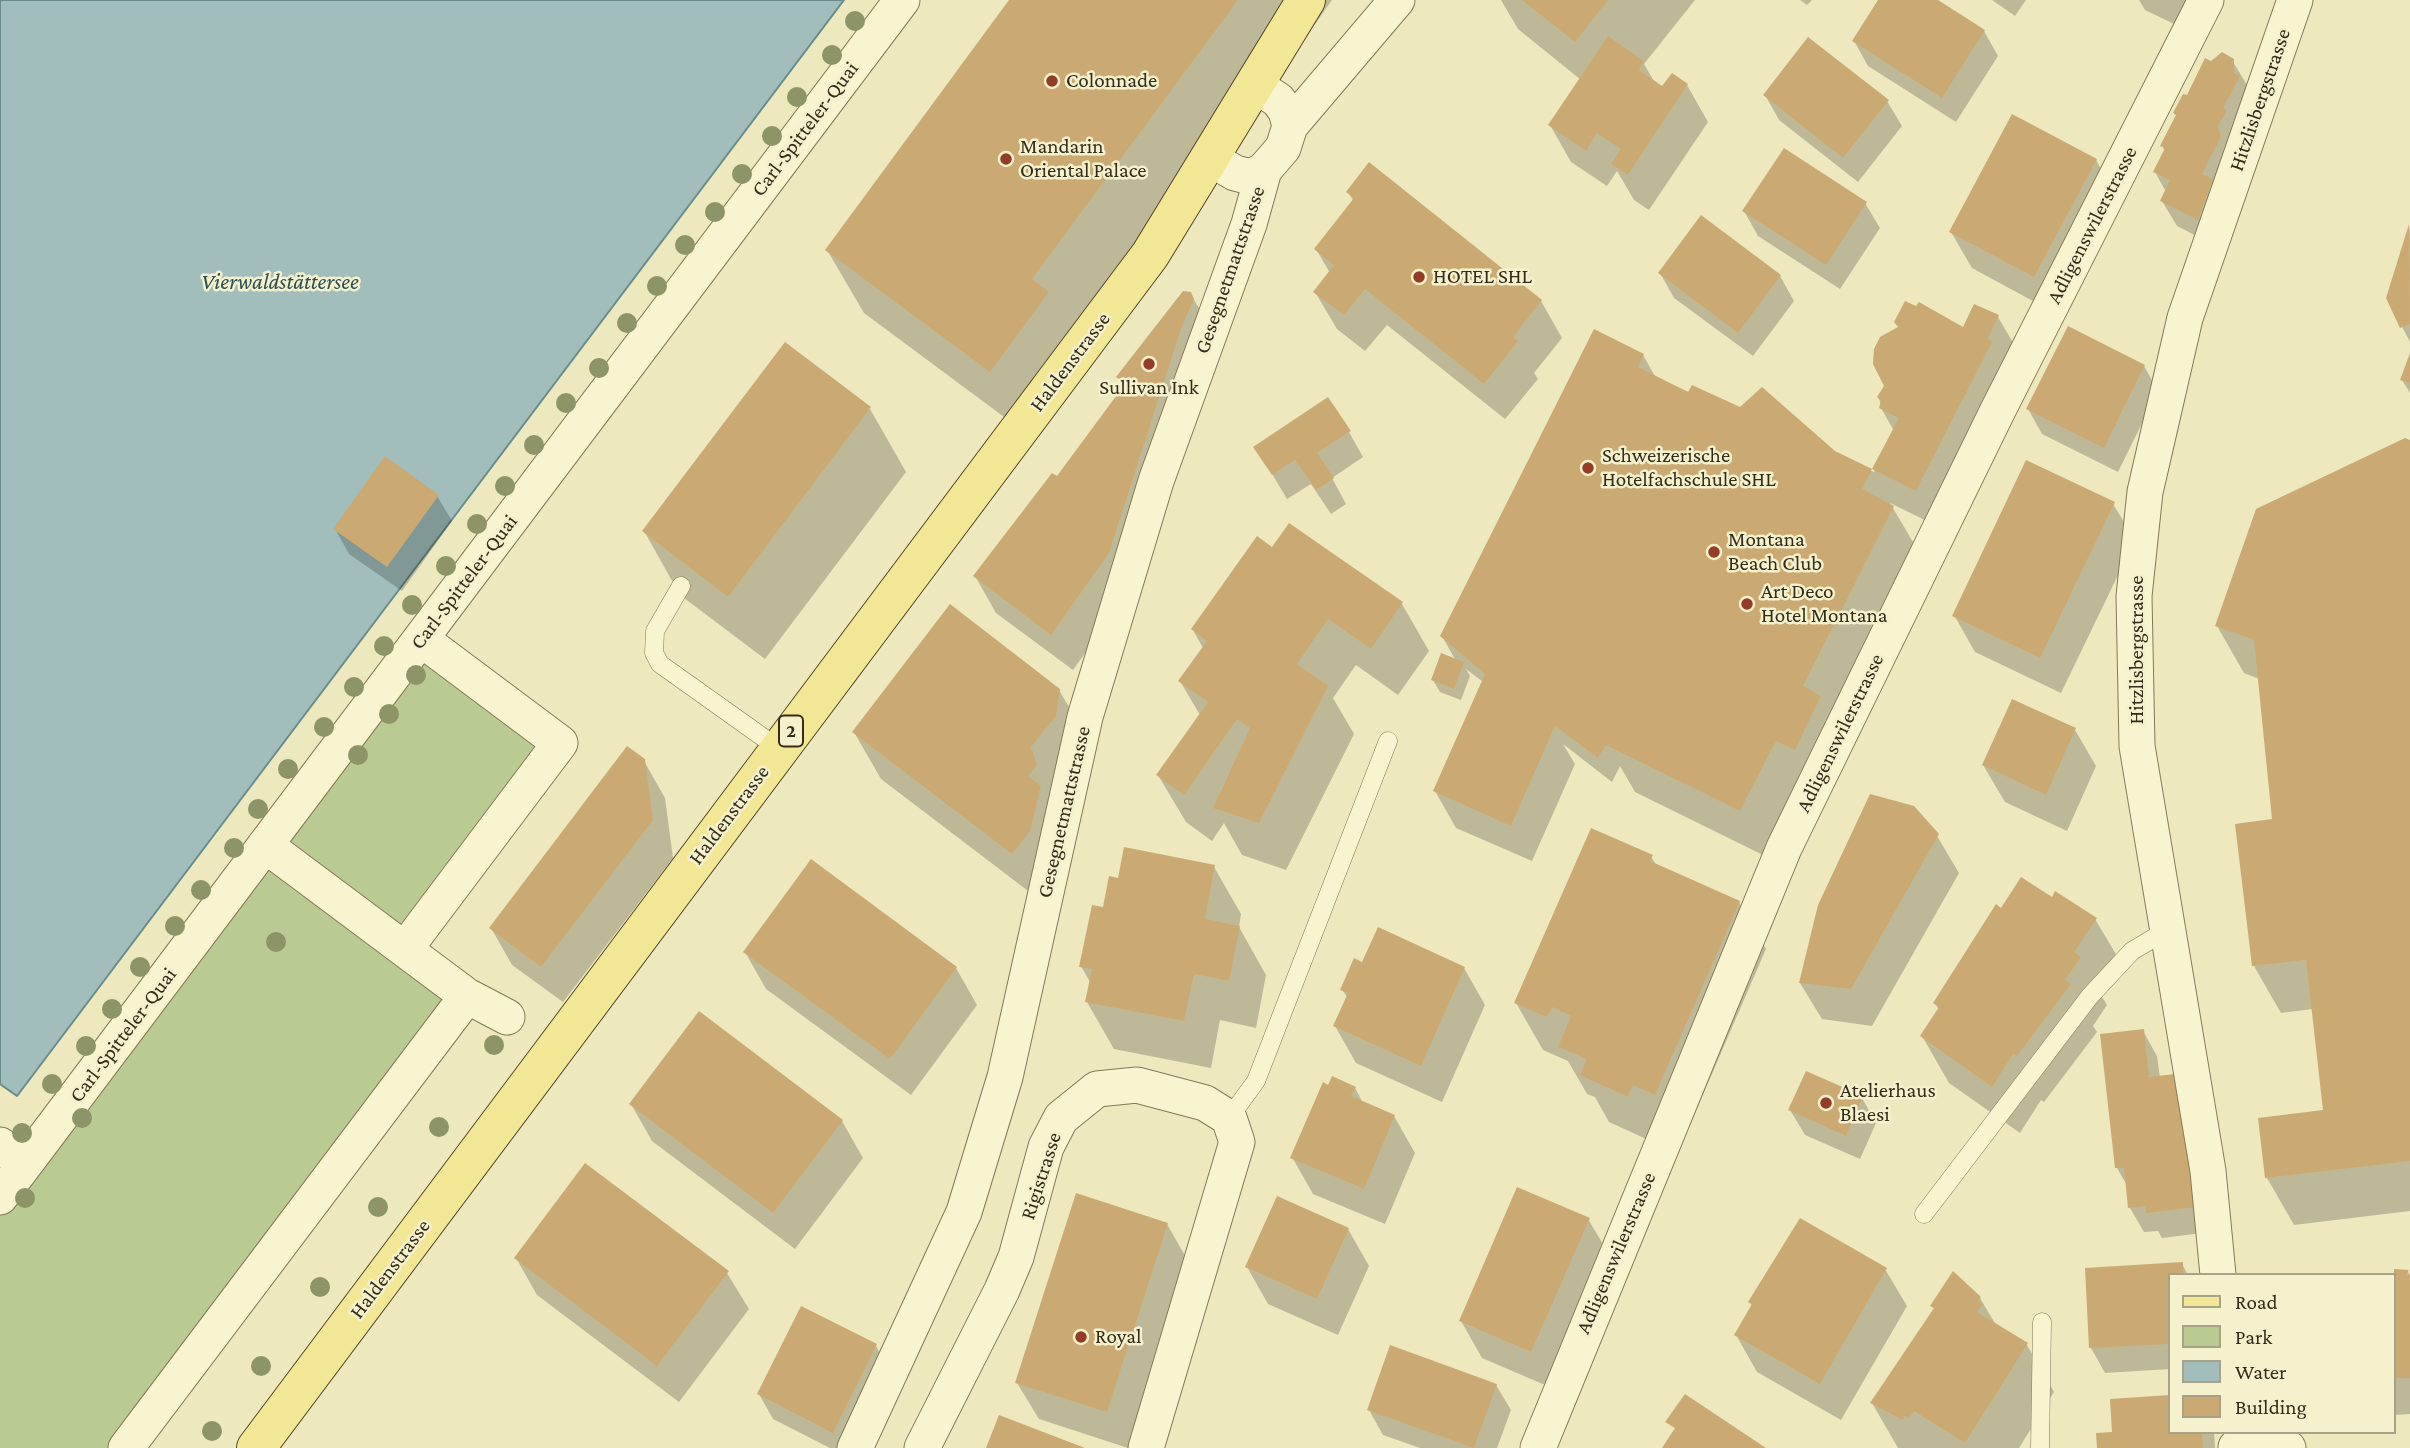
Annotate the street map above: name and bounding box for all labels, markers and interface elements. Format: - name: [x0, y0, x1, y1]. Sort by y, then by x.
- street label: Hitzlisbergstrasse: [2224, 25, 2296, 175]
- street label: Carl-Spitteler-Quai: [746, 57, 864, 201]
- place label: Colonnade: [1066, 68, 1157, 94]
- marker: Colonnade: [1044, 73, 1060, 89]
- place label: Mandarin Oriental Palace: [1020, 134, 1147, 184]
- street label: Adligenswilerstrasse: [2041, 142, 2143, 308]
- marker: Mandarin Oriental Palace: [998, 151, 1014, 167]
- street label: Gesegnetmattstrasse: [1190, 183, 1270, 357]
- place label: HOTEL SHL: [1433, 264, 1532, 290]
- water label: Vierwaldstättersee: [201, 268, 359, 296]
- marker: HOTEL SHL: [1411, 269, 1427, 285]
- street label: Haldenstrasse: [1024, 307, 1116, 417]
- marker: Sullivan Ink: [1141, 356, 1157, 372]
- place label: Sullivan Ink: [1099, 375, 1199, 401]
- place label: Schweizerische Hotelfachschule SHL: [1602, 443, 1776, 493]
- marker: Schweizerische Hotelfachschule SHL: [1580, 460, 1596, 476]
- street label: Carl-Spitteler-Quai: [405, 510, 523, 654]
- place label: Montana Beach Club: [1728, 527, 1822, 577]
- marker: Montana Beach Club: [1706, 544, 1722, 560]
- street label: Hitzlisbergstrasse: [2124, 575, 2150, 725]
- place label: Art Deco Hotel Montana: [1761, 579, 1887, 629]
- marker: Art Deco Hotel Montana: [1739, 596, 1755, 612]
- street label: Adligenswilerstrasse: [1791, 650, 1889, 816]
- road number: 2: [779, 716, 803, 746]
- street label: Gesegnetmattstrasse: [1032, 724, 1096, 900]
- street label: Haldenstrasse: [683, 760, 775, 870]
- street label: Carl-Spitteler-Quai: [64, 963, 182, 1107]
- place label: Atelierhaus Blaesi: [1840, 1078, 1936, 1128]
- marker: Atelierhaus Blaesi: [1818, 1095, 1834, 1111]
- street label: Rigistrasse: [1015, 1129, 1067, 1223]
- street label: Adligenswilerstrasse: [1571, 1168, 1661, 1338]
- street label: Haldenstrasse: [344, 1214, 436, 1324]
- legend: [2168, 1273, 2396, 1434]
- text: Road: [2235, 1290, 2278, 1314]
- place label: Royal: [1095, 1324, 1142, 1350]
- text: Park: [2235, 1325, 2272, 1349]
- marker: Royal: [1073, 1329, 1089, 1345]
- text: Water: [2235, 1360, 2287, 1384]
- text: Building: [2235, 1395, 2307, 1419]

